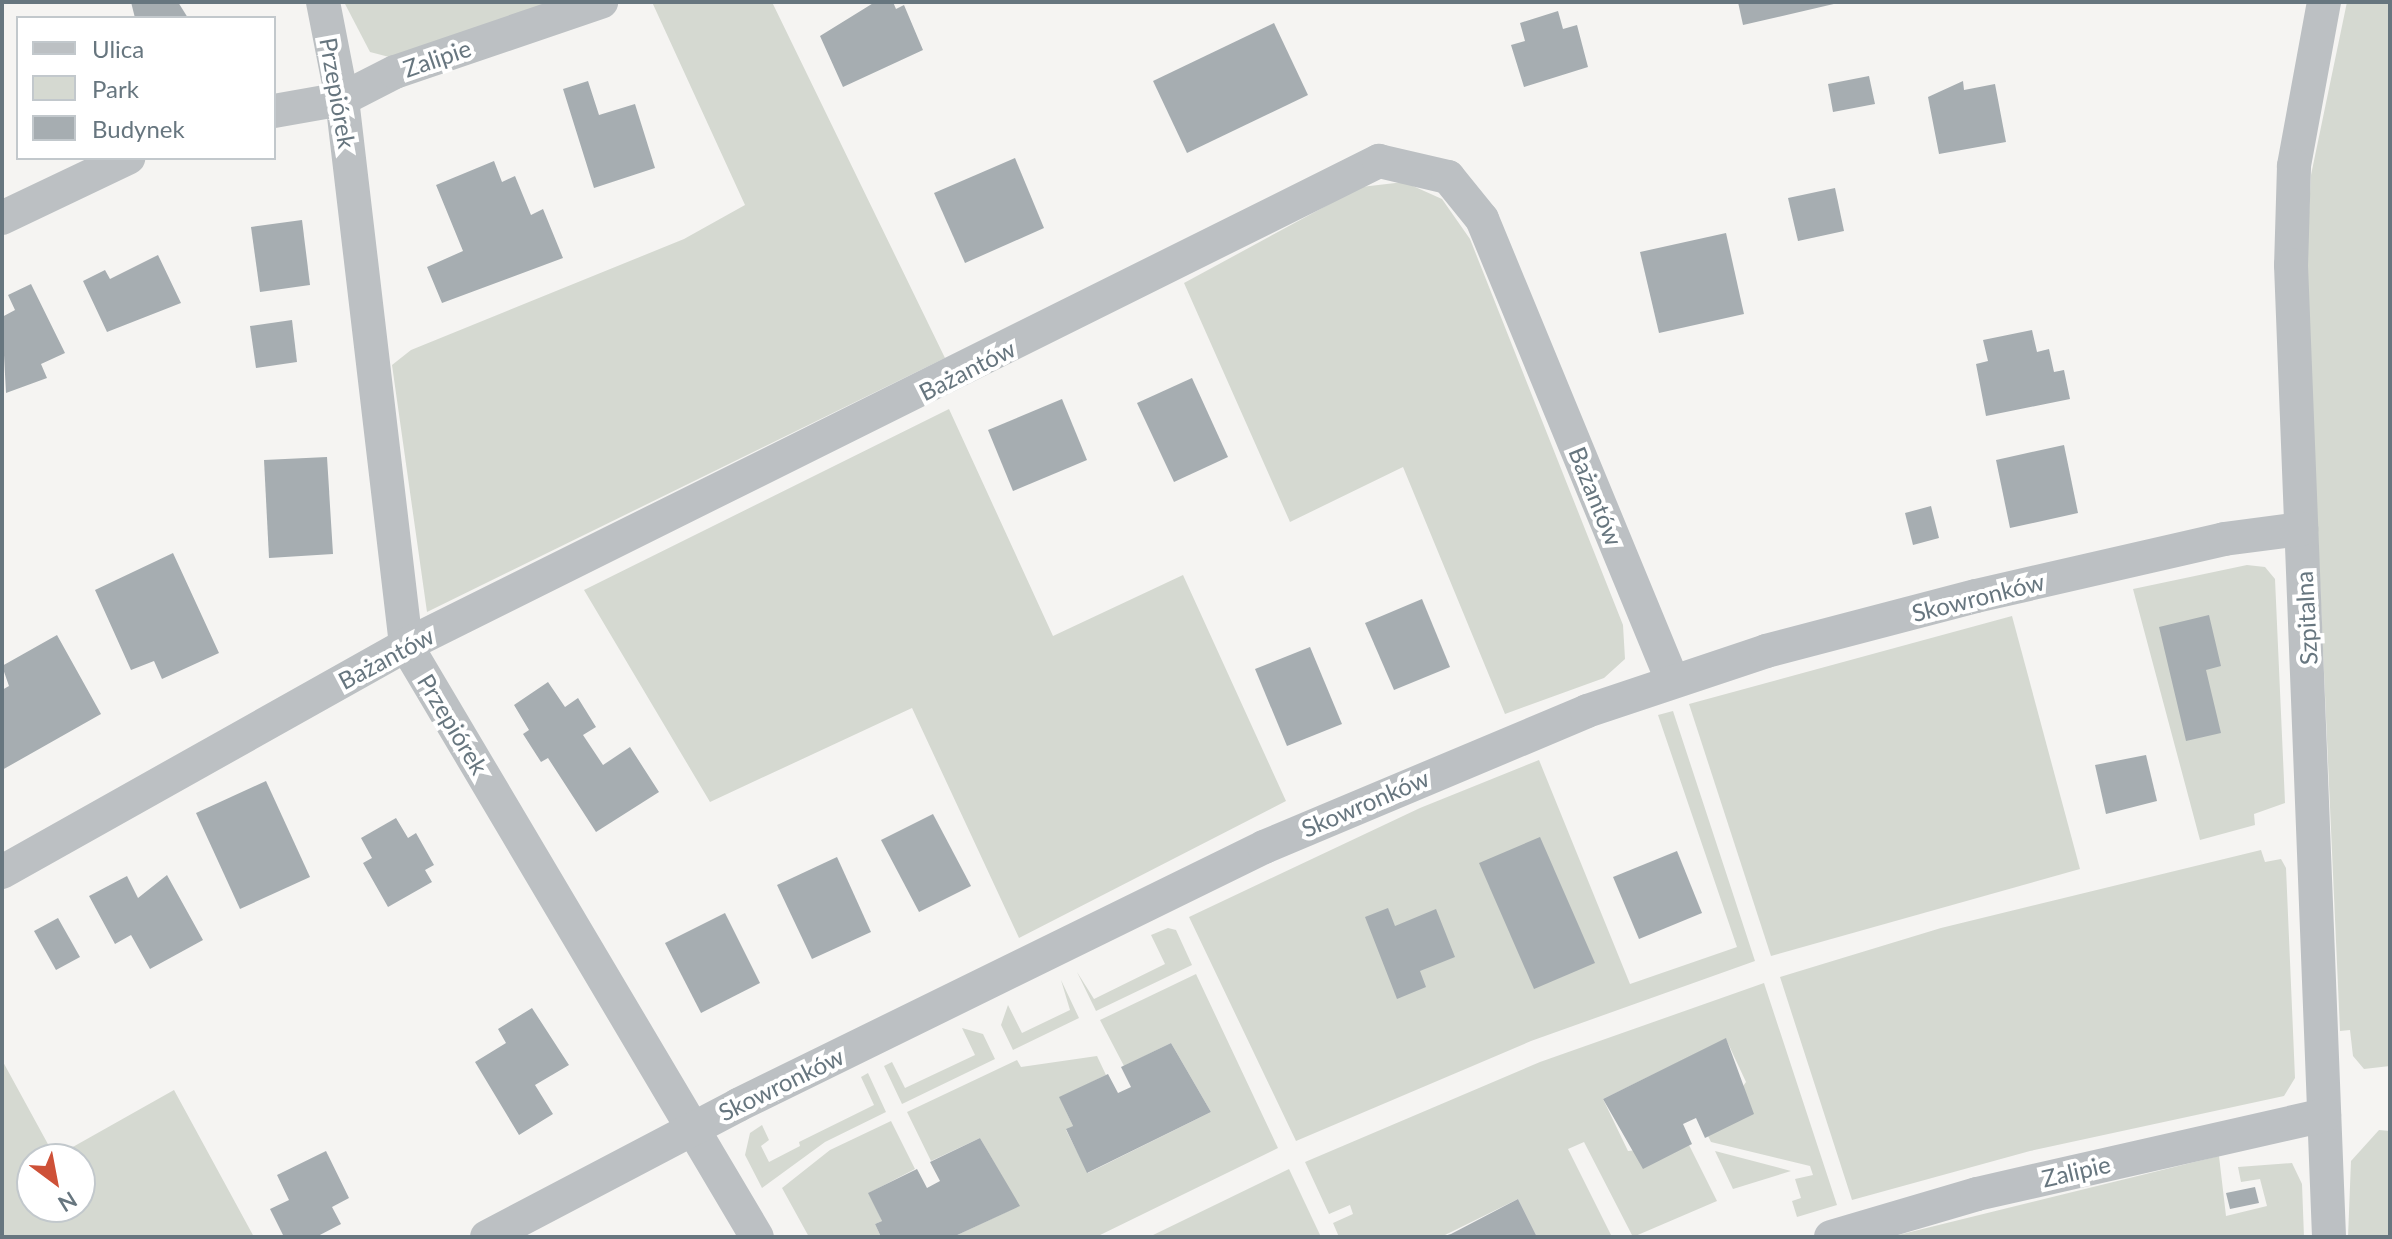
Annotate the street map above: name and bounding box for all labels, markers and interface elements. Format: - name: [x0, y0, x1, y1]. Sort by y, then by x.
- legend: [16, 16, 276, 160]
- street label: Zalipie: [399, 33, 475, 83]
- text: Ulica: [92, 34, 144, 63]
- street label: Przepiórek: [314, 35, 362, 151]
- text: Park: [92, 74, 139, 103]
- text: Budynek: [92, 114, 185, 143]
- street label: Bażantów: [914, 334, 1020, 406]
- street label: Bażantów: [1563, 442, 1629, 550]
- street label: Skowronków: [1909, 567, 2047, 627]
- street label: Szpitalna: [2289, 570, 2323, 666]
- street label: Bażantów: [333, 621, 439, 695]
- street label: Przepiórek: [412, 669, 494, 779]
- street label: Skowronków: [1297, 763, 1433, 843]
- street label: Skowronków: [714, 1041, 848, 1127]
- north arrow: [16, 1143, 96, 1223]
- street label: Zalipie: [2039, 1149, 2113, 1193]
- text: N: [54, 1186, 82, 1218]

